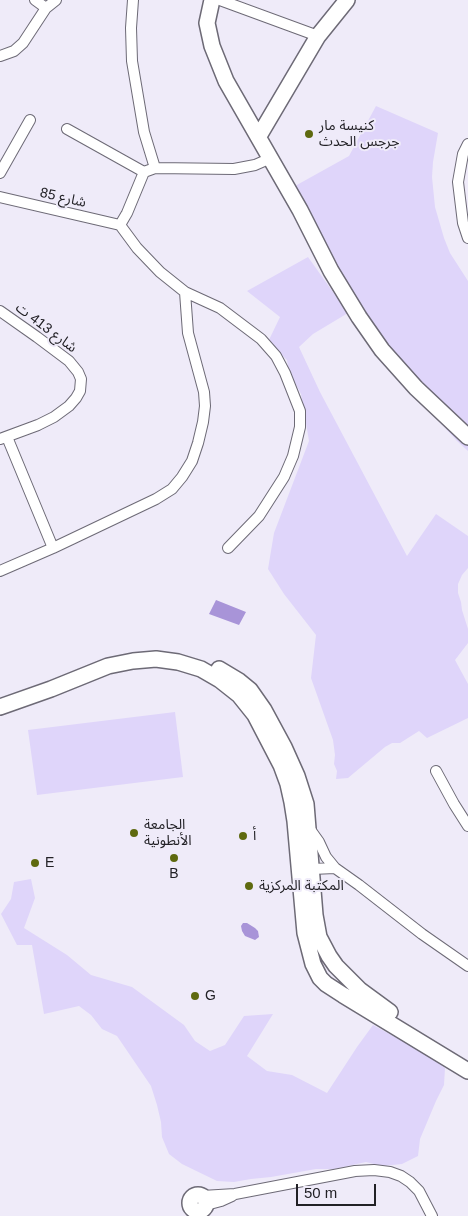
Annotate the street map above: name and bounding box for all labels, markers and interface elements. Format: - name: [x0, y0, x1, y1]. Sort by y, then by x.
- place label: كنيسة مار جرجس الحدث: [319, 118, 399, 150]
- marker: كنيسة مار جرجس الحدث: [303, 128, 315, 140]
- street label: شارع 85: [38, 185, 88, 211]
- street label: شارع 413 ت: [12, 300, 80, 356]
- place label: الجامعة الأنطونية: [144, 817, 192, 850]
- marker: الجامعة الأنطونية: [128, 827, 140, 839]
- place label: أ: [253, 828, 256, 844]
- marker: أ: [237, 830, 249, 842]
- marker: B: [168, 852, 180, 864]
- place label: E: [45, 855, 54, 871]
- marker: E: [29, 857, 41, 869]
- place label: B: [169, 866, 179, 882]
- place label: المكتبة المركزية: [259, 878, 344, 894]
- marker: المكتبة المركزية: [243, 880, 255, 892]
- place label: G: [205, 988, 216, 1004]
- marker: G: [189, 990, 201, 1002]
- scale bar: [298, 1174, 378, 1206]
- text: 50 m: [304, 1184, 337, 1201]

